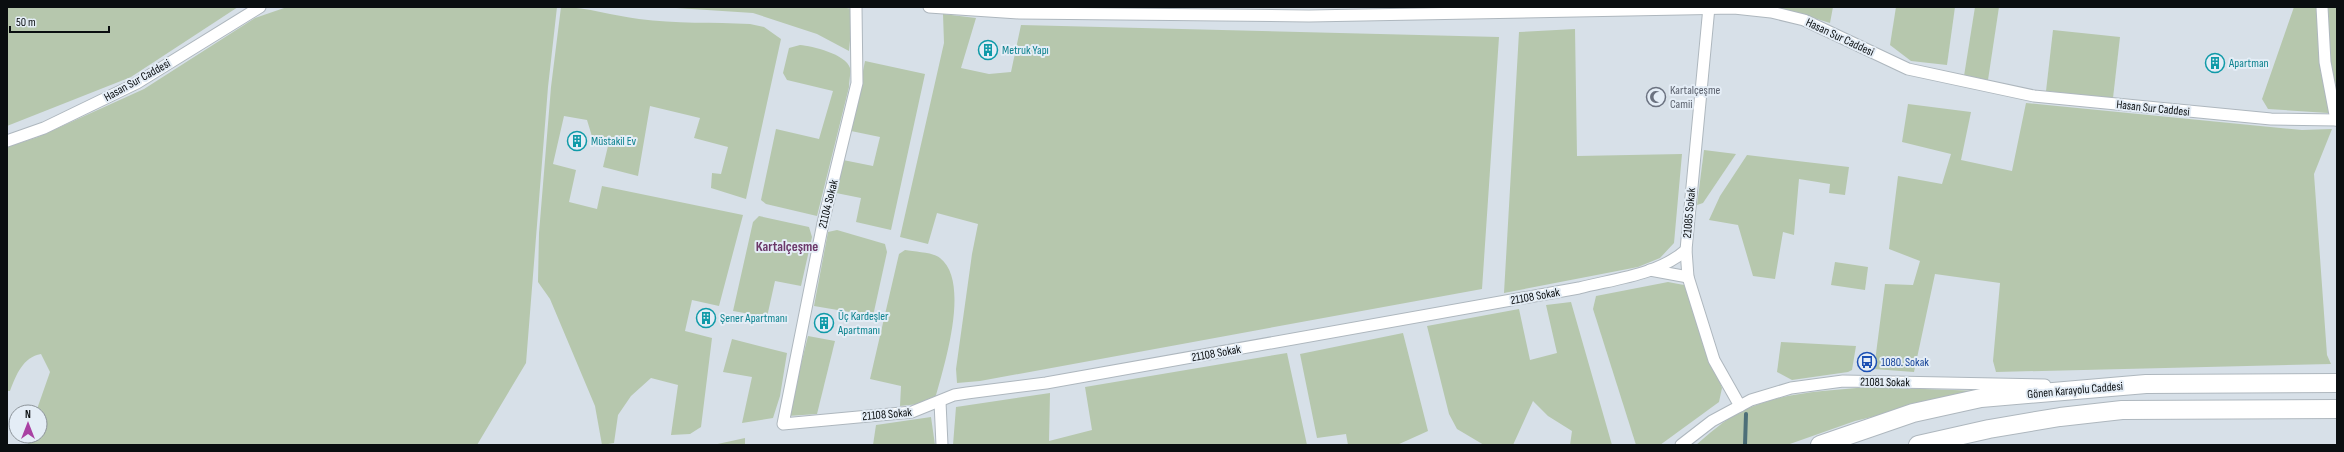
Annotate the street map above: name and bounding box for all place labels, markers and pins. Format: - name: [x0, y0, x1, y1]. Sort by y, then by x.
- building icon: Metruk Yapı: [977, 39, 999, 61]
- place label: Metruk Yapı: [1002, 43, 1049, 58]
- building icon: Apartman: [2204, 52, 2226, 74]
- place label: Apartman: [2228, 56, 2269, 71]
- place label: Kartalçeşme Camii: [1670, 83, 1721, 112]
- mosque icon: Kartalçeşme Camii: [1645, 86, 1667, 108]
- building icon: Müstakil Ev: [566, 130, 588, 152]
- place label: Müstakil Ev: [591, 134, 637, 149]
- building icon: Şener Apartmanı: [695, 307, 717, 329]
- place label: Üç Kardeşler Apartmanı: [837, 309, 889, 338]
- place label: Şener Apartmanı: [720, 311, 787, 326]
- building icon: Üç Kardeşler Apartmanı: [813, 312, 835, 334]
- bus stop icon: 1080. Sokak: [1856, 351, 1878, 373]
- place label: 1080. Sokak: [1881, 355, 1929, 370]

